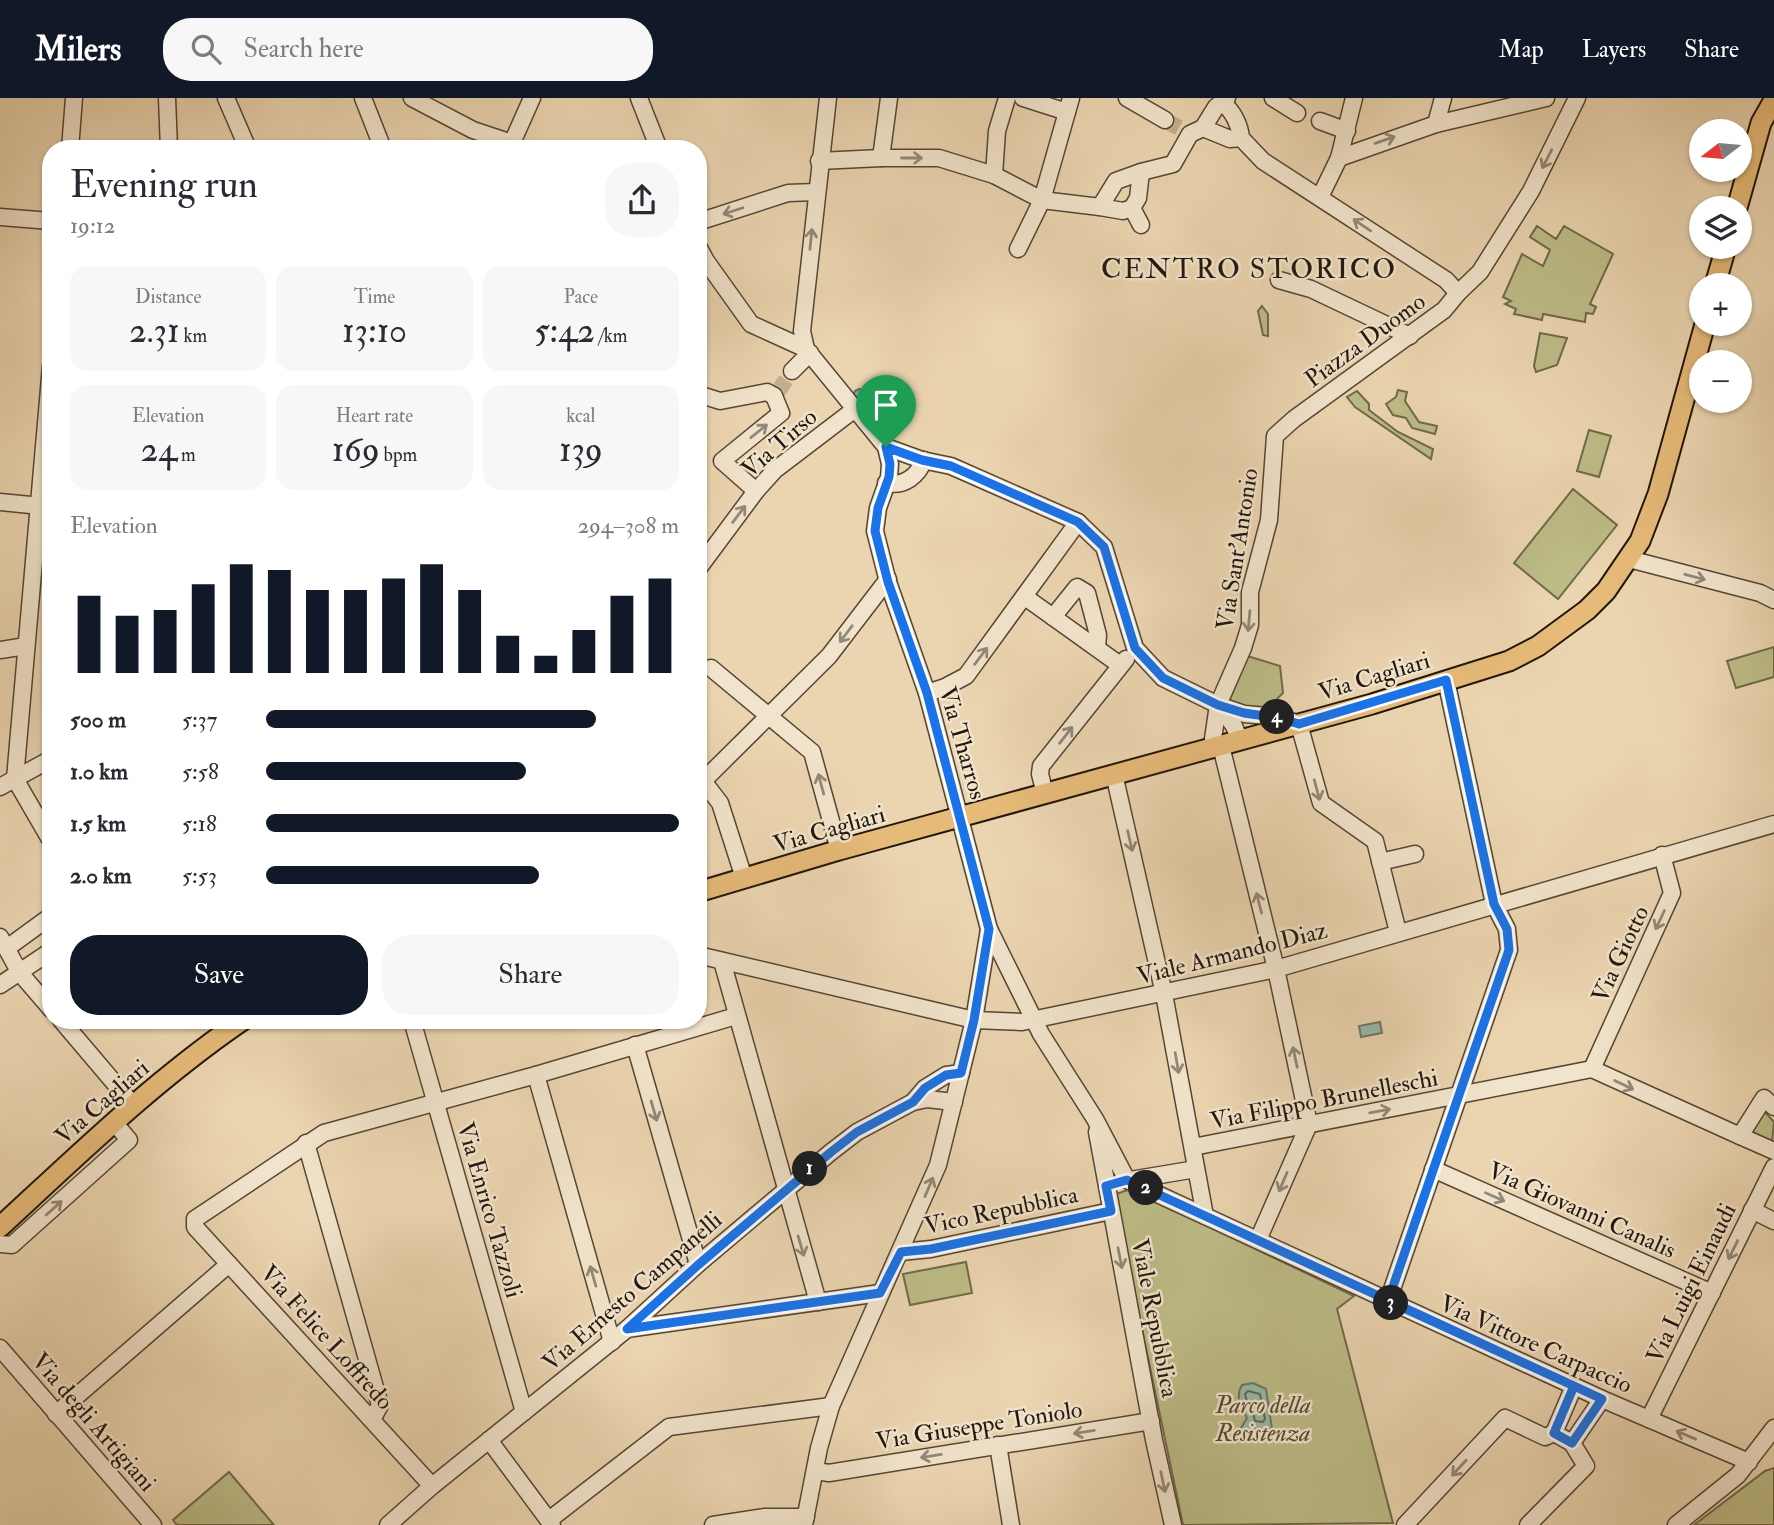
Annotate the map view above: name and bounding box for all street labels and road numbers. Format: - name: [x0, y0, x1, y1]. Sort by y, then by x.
- street label: Piazza Duomo: [1299, 286, 1432, 395]
- street label: Via Tirso: [735, 402, 824, 485]
- street label: Via Sant'Antonio: [1209, 466, 1266, 632]
- street label: Via Cagliari: [1315, 645, 1434, 708]
- street label: Via Tharros: [932, 683, 993, 803]
- street label: Via Cagliari: [770, 799, 889, 860]
- street label: Via Giotto: [1585, 901, 1656, 1008]
- street label: Viale Armando Diaz: [1134, 915, 1331, 992]
- street label: Via Cagliari: [49, 1053, 156, 1152]
- street label: Via Filippo Brunelleschi: [1208, 1062, 1441, 1137]
- street label: Via Enrico Tazzoli: [450, 1119, 529, 1302]
- street label: Via Giovanni Canalis: [1483, 1155, 1681, 1266]
- street label: Vico Repubblica: [921, 1179, 1082, 1242]
- street label: Via Luigi Einaudi: [1639, 1198, 1744, 1368]
- street label: Via Ernesto Campanelli: [536, 1205, 729, 1378]
- street label: Viale Repubblica: [1124, 1236, 1185, 1401]
- street label: Via Felice Loffredo: [253, 1258, 400, 1416]
- street label: Via Vittore Carpaccio: [1435, 1288, 1637, 1401]
- street label: Via degli Artigiani: [25, 1346, 163, 1498]
- street label: Via Giuseppe Toniolo: [874, 1394, 1085, 1457]

